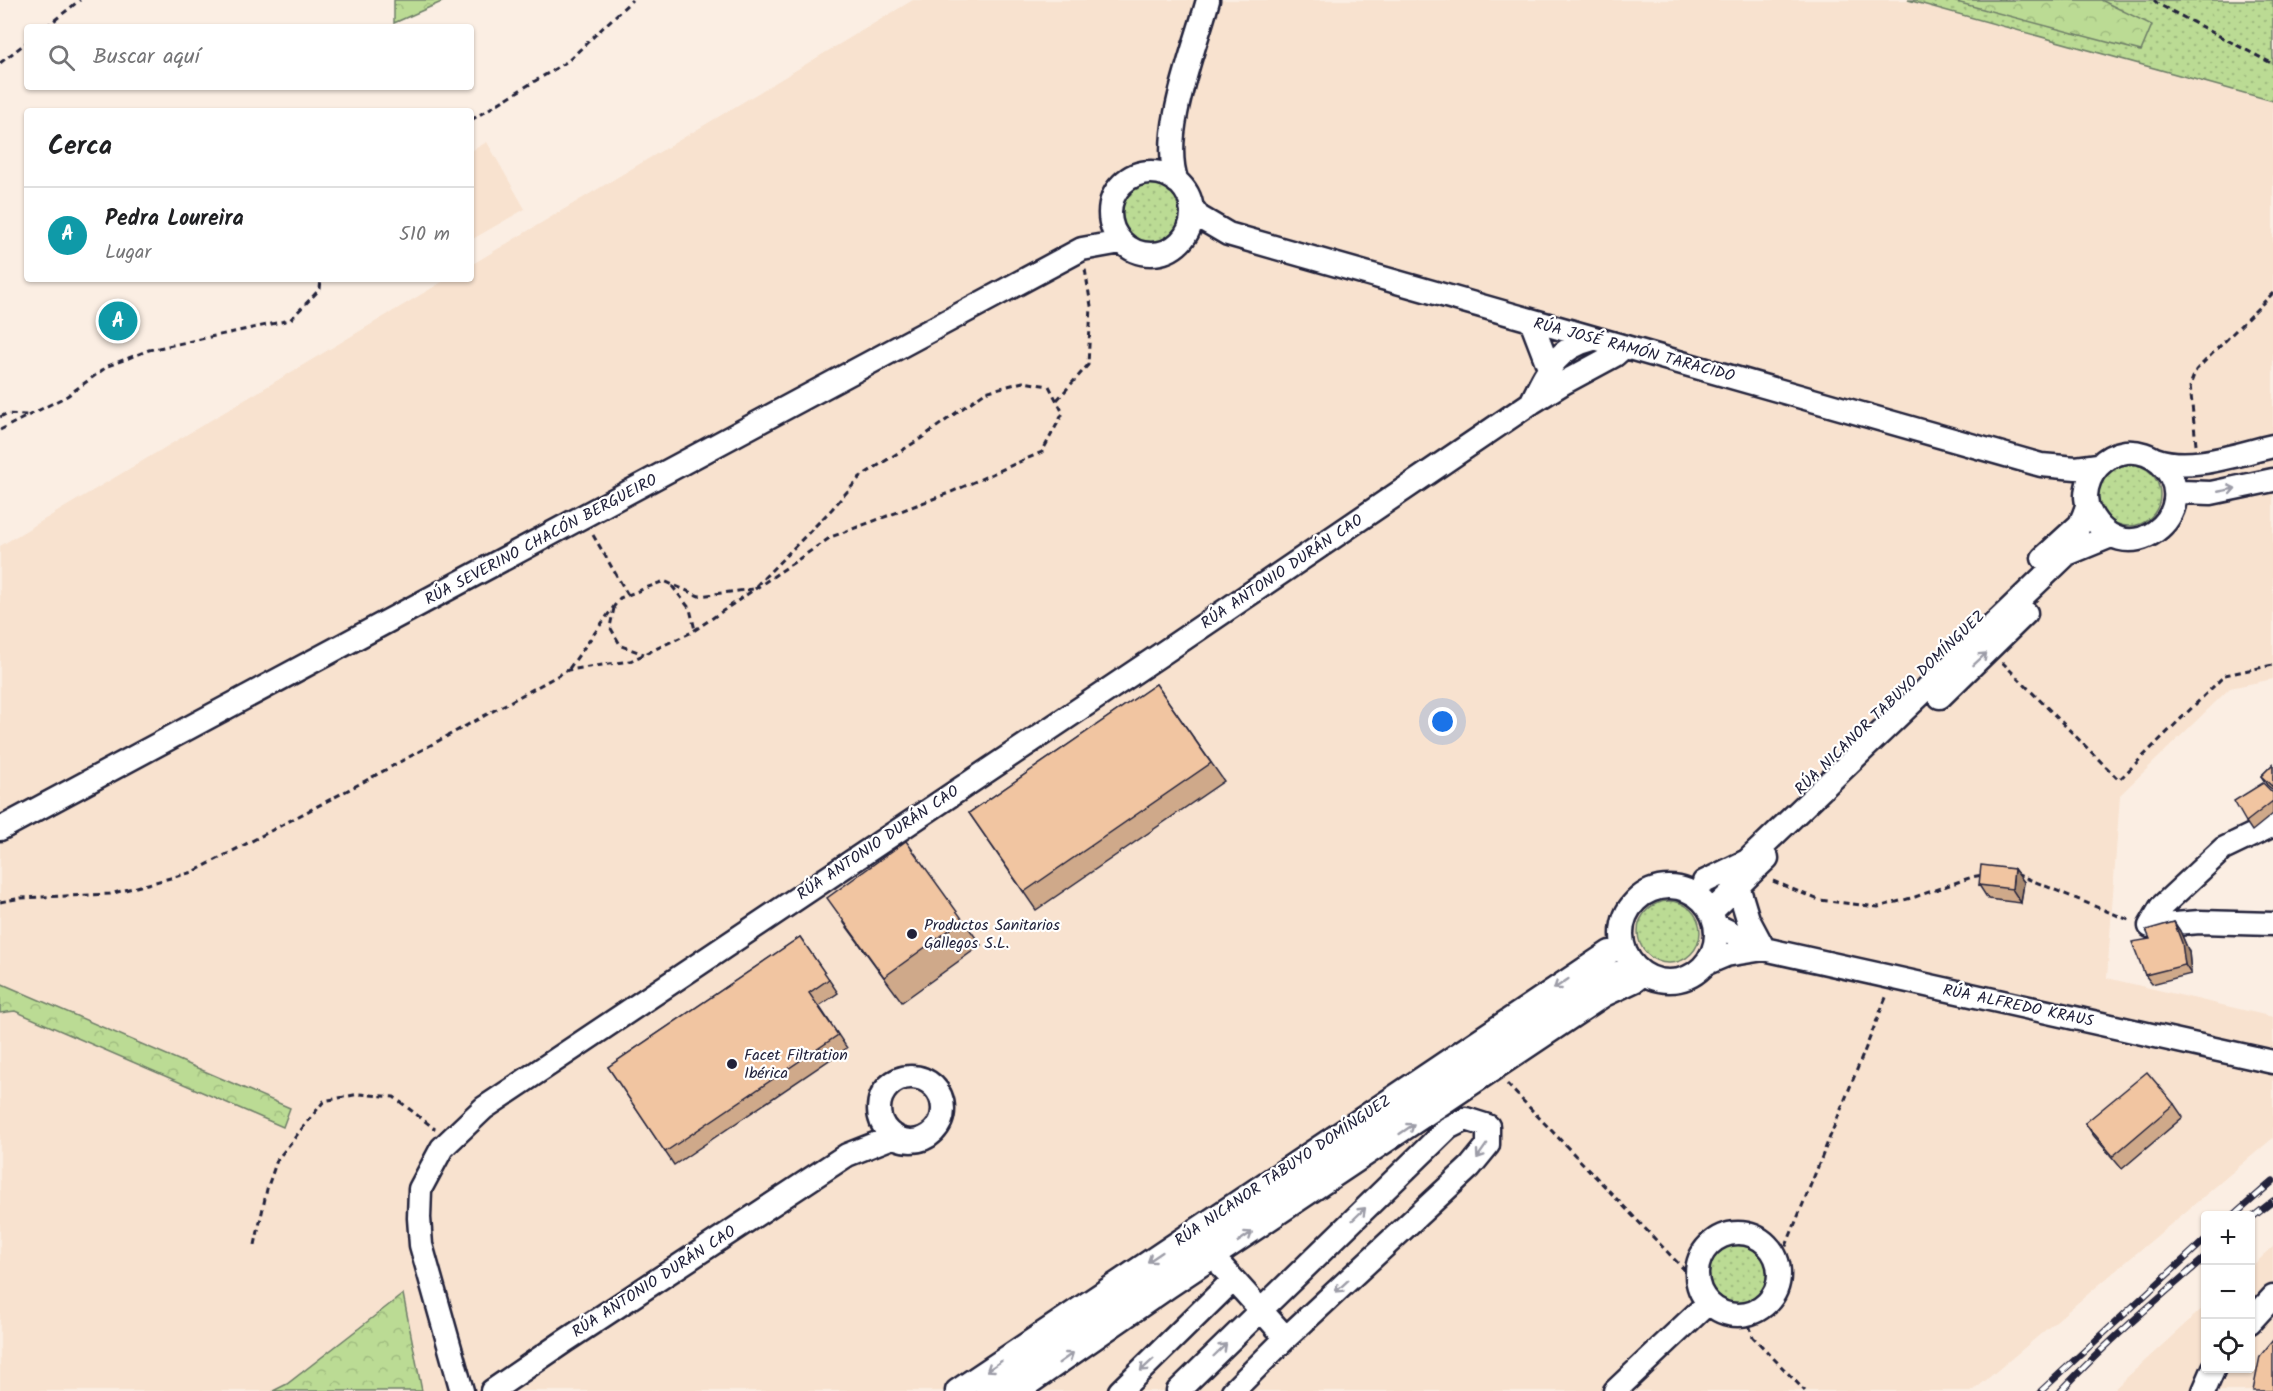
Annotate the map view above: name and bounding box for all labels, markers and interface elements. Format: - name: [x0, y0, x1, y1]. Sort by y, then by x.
- search box: [24, 24, 474, 90]
- text: Buscar aquí: [93, 40, 200, 75]
- icon: search: [45, 41, 78, 74]
- text: Cerca: [48, 126, 112, 168]
- text: Pedra Loureira: [105, 202, 244, 237]
- text: A: [61, 219, 74, 251]
- text: 510 m: [399, 219, 450, 251]
- text: Lugar: [105, 237, 151, 269]
- pin: A: [98, 298, 138, 344]
- street label: RÚA JOSÉ RAMÓN TARACIDO: [1531, 311, 1738, 389]
- street label: RÚA SEVERINO CHACÓN BERGUEIRO: [420, 468, 662, 612]
- one-way arrow: [2217, 483, 2236, 495]
- street label: RÚA ANTONIO DURÁN CAO: [1196, 508, 1368, 636]
- street label: RÚA NICANOR TABUYO DOMÍNGUEZ: [1789, 605, 1991, 801]
- one-way arrow: [1972, 652, 1987, 666]
- your location: [1428, 707, 1457, 736]
- street label: RÚA ANTONIO DURÁN CAO: [792, 779, 964, 907]
- place label: Productos Sanitarios Gallegos S.L.: [924, 913, 1060, 956]
- marker: Productos Sanitarios Gallegos S.L.: [905, 927, 919, 941]
- street label: RÚA ALFREDO KRAUS: [1940, 978, 2096, 1034]
- one-way arrow: [1553, 979, 1570, 991]
- place label: Facet Filtration Ibérica: [744, 1043, 848, 1086]
- marker: Facet Filtration Ibérica: [725, 1057, 739, 1071]
- street label: RÚA NICANOR TABUYO DOMÍNGUEZ: [1169, 1089, 1397, 1253]
- one-way arrow: [1398, 1122, 1415, 1134]
- one-way arrow: [1476, 1142, 1488, 1158]
- one-way arrow: [1352, 1207, 1367, 1222]
- map controls: [2201, 1211, 2255, 1373]
- button: +: [2201, 1211, 2255, 1265]
- street label: RÚA ANTONIO DURÁN CAO: [567, 1219, 741, 1345]
- one-way arrow: [1236, 1231, 1253, 1243]
- one-way arrow: [1148, 1251, 1164, 1263]
- button: −: [2201, 1265, 2255, 1319]
- one-way arrow: [1335, 1279, 1350, 1293]
- button: locate: [2201, 1319, 2255, 1373]
- one-way arrow: [1212, 1343, 1227, 1358]
- one-way arrow: [1057, 1352, 1073, 1364]
- one-way arrow: [1139, 1358, 1154, 1373]
- one-way arrow: [986, 1360, 1002, 1372]

